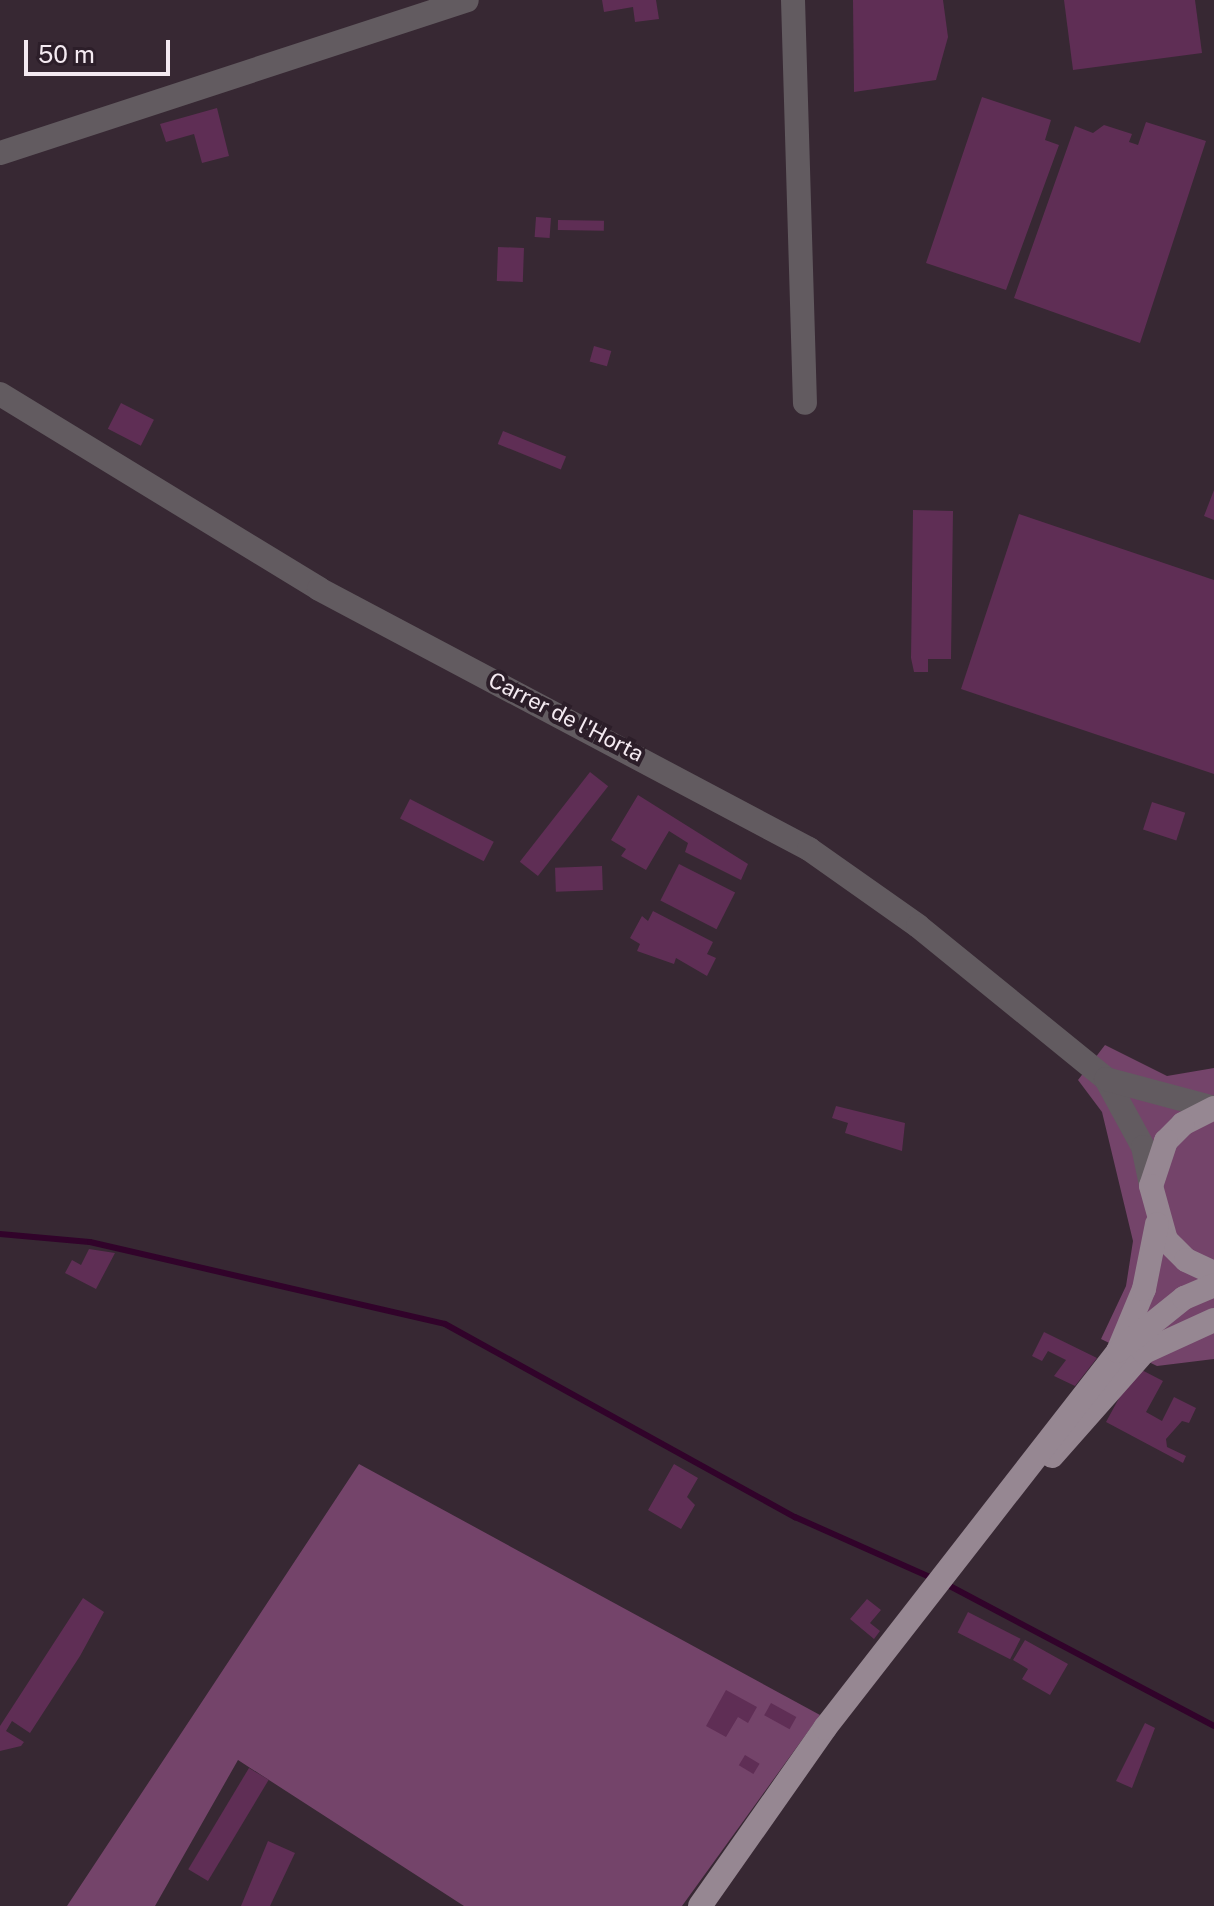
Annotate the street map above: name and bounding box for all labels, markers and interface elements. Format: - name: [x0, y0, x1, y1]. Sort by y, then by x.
- scale bar: [28, 24, 174, 74]
- text: 50 m: [38, 40, 95, 68]
- street label: Carrer de l'Horta: [484, 666, 648, 768]

